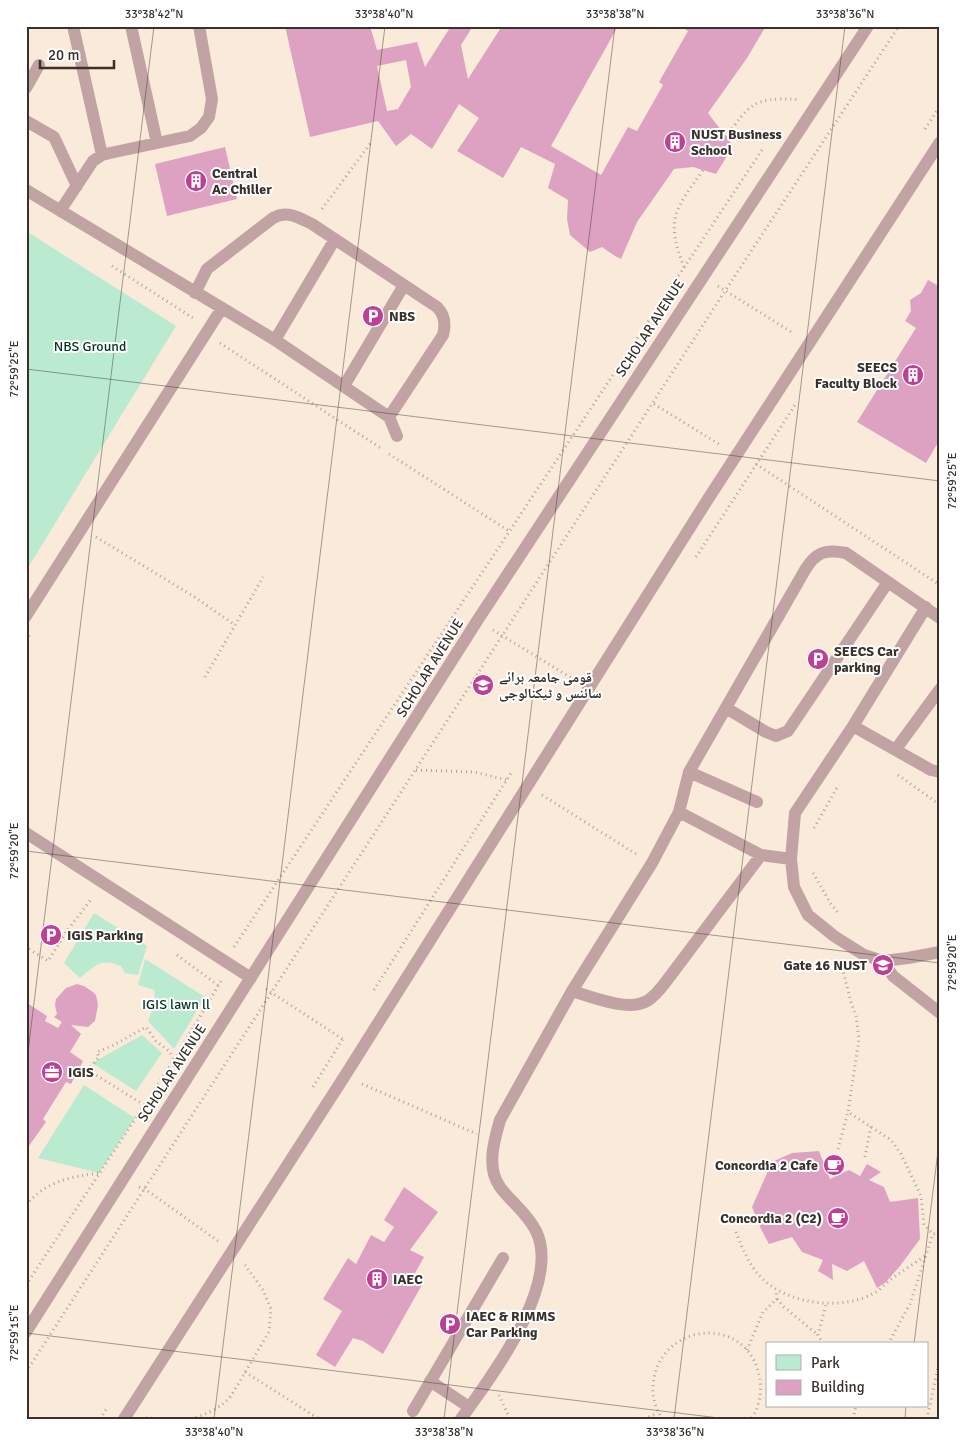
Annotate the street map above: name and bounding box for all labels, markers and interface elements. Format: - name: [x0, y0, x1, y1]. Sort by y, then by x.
- text: 33°38'42"N: [125, 7, 183, 22]
- text: 33°38'40"N: [355, 7, 413, 22]
- text: 33°38'38"N: [586, 7, 644, 22]
- text: 33°38'36"N: [816, 7, 874, 22]
- scale bar: [40, 38, 114, 70]
- text: 20 m: [48, 46, 79, 64]
- place label: NUST Business School: [691, 126, 782, 159]
- building icon: NUST Business School: [663, 130, 687, 154]
- place label: Central Ac Chiller: [212, 165, 272, 198]
- building icon: Central Ac Chiller: [184, 169, 208, 193]
- street label: SCHOLAR AVENUE: [612, 276, 688, 380]
- parking icon: NBS: [361, 304, 385, 328]
- place label: NBS: [389, 308, 415, 325]
- park label: NBS Ground: [54, 338, 126, 355]
- text: 72°59'25"E: [7, 340, 22, 398]
- place label: SEECS Faculty Block: [815, 359, 898, 392]
- building icon: SEECS Faculty Block: [901, 363, 925, 387]
- text: 72°59'25"E: [945, 452, 960, 510]
- street label: SCHOLAR AVENUE: [393, 616, 467, 720]
- place label: SEECS Car parking: [834, 643, 899, 676]
- parking icon: SEECS Car parking: [806, 647, 830, 671]
- place label: قومی جامعہ برائے سائنس و ٹیکنالوجی: [499, 669, 602, 702]
- school or university icon: قومی جامعہ برائے سائنس و ٹیکنالوجی: [471, 673, 495, 697]
- text: 72°59'20"E: [7, 822, 22, 880]
- parking icon: IGIS Parking: [39, 923, 63, 947]
- place label: IGIS Parking: [67, 927, 144, 944]
- text: 72°59'20"E: [945, 934, 960, 992]
- school or university icon: Gate 16 NUST: [871, 953, 895, 977]
- place label: Gate 16 NUST: [784, 957, 868, 974]
- park label: IGIS lawn ll: [142, 996, 210, 1013]
- street label: SCHOLAR AVENUE: [134, 1021, 210, 1125]
- office icon: IGIS: [40, 1060, 64, 1084]
- place label: IGIS: [68, 1064, 94, 1081]
- cafe icon: Concordia 2 Cafe: [822, 1153, 846, 1177]
- place label: Concordia 2 Cafe: [715, 1157, 818, 1174]
- cafe icon: Concordia 2 (C2): [826, 1206, 850, 1230]
- place label: Concordia 2 (C2): [720, 1210, 822, 1227]
- building icon: IAEC: [365, 1267, 389, 1291]
- place label: IAEC: [393, 1271, 423, 1288]
- text: 72°59'15"E: [7, 1304, 22, 1362]
- place label: IAEC & RIMMS Car Parking: [466, 1308, 555, 1341]
- parking icon: IAEC & RIMMS Car Parking: [438, 1312, 462, 1336]
- legend: [766, 1342, 928, 1408]
- text: Park: [811, 1354, 840, 1372]
- text: Building: [811, 1378, 865, 1396]
- text: 33°38'40"N: [185, 1425, 243, 1440]
- text: 33°38'38"N: [415, 1425, 473, 1440]
- text: 33°38'36"N: [646, 1425, 704, 1440]

